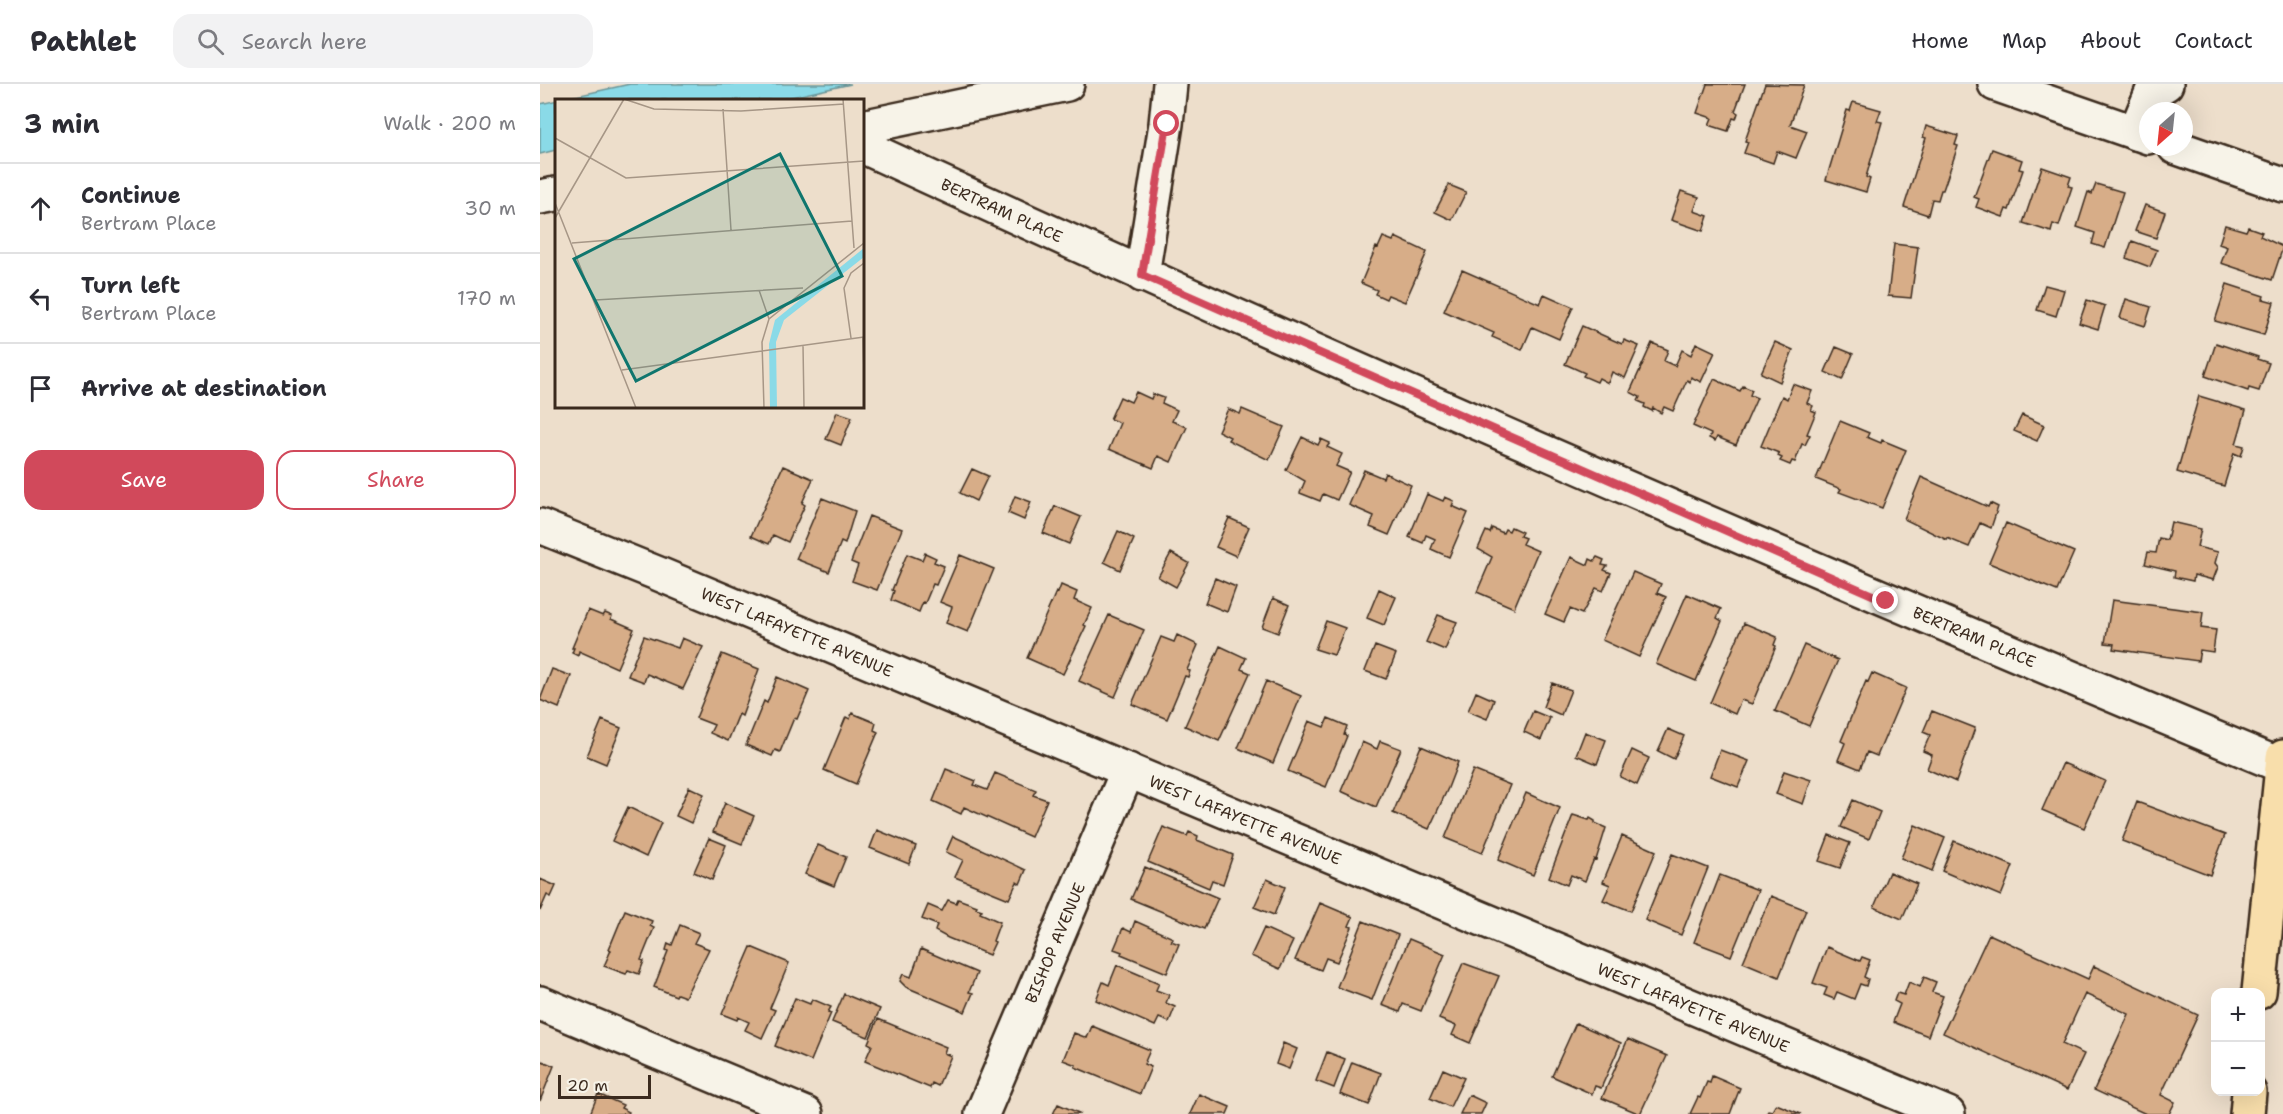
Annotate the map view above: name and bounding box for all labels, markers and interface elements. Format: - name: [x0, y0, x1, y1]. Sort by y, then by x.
- search box: [173, 14, 593, 68]
- text: Pathlet: [30, 22, 137, 60]
- icon: search: [194, 25, 227, 58]
- text: Search here: [242, 27, 367, 56]
- text: Home: [1911, 27, 1969, 55]
- text: Map: [2002, 27, 2047, 55]
- text: About: [2080, 27, 2141, 55]
- text: Contact: [2174, 27, 2253, 55]
- inset map: [555, 99, 864, 408]
- north arrow: [2139, 102, 2193, 156]
- text: 3 min: [24, 106, 100, 141]
- text: Walk · 200 m: [383, 110, 516, 136]
- route start: [1153, 110, 1179, 136]
- street label: BERTRAM PLACE: [938, 173, 1066, 247]
- text: Continue: [81, 181, 181, 210]
- icon: ahead: [24, 192, 57, 225]
- text: 30 m: [464, 195, 516, 221]
- text: Bertram Place: [81, 210, 216, 236]
- text: Turn left: [81, 271, 180, 300]
- icon: left: [24, 282, 57, 315]
- text: 170 m: [457, 285, 516, 311]
- text: Bertram Place: [81, 300, 216, 326]
- icon: arrive: [24, 372, 57, 405]
- text: Arrive at destination: [81, 374, 327, 403]
- button: Save: [24, 450, 264, 510]
- button: Share: [276, 450, 516, 510]
- street label: WEST LAFAYETTE AVENUE: [698, 582, 896, 681]
- route end: [1872, 587, 1898, 613]
- street label: BERTRAM PLACE: [1910, 601, 2039, 672]
- street label: WEST LAFAYETTE AVENUE: [1146, 770, 1345, 869]
- street label: BISHOP AVENUE: [1020, 879, 1090, 1006]
- street label: WEST LAFAYETTE AVENUE: [1594, 958, 1793, 1057]
- map controls: [2211, 988, 2265, 1096]
- button: +: [2211, 988, 2265, 1042]
- button: −: [2211, 1042, 2265, 1096]
- scale bar: [558, 1072, 651, 1100]
- text: 20 m: [567, 1075, 608, 1096]

